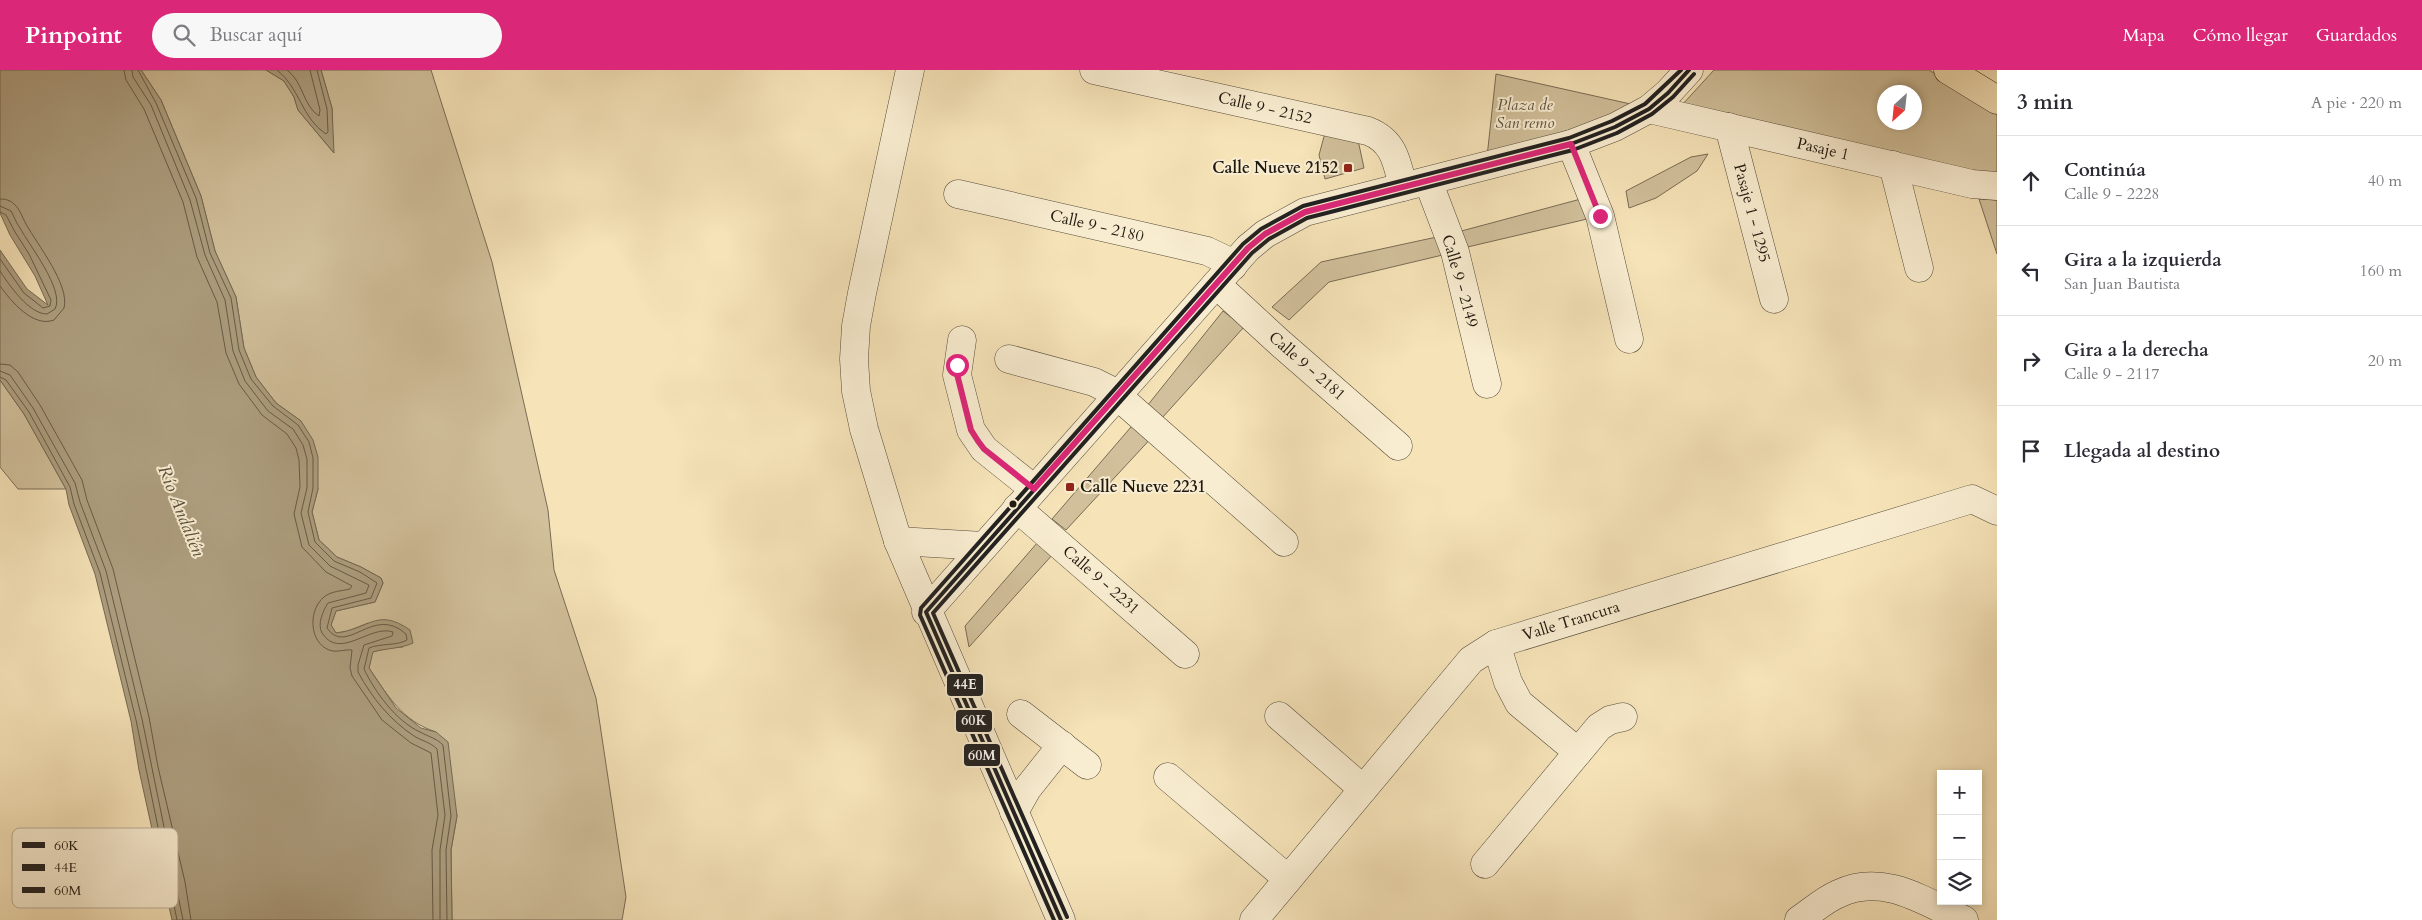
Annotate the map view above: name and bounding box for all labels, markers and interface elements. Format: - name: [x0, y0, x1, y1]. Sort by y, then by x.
- search box: [152, 13, 502, 58]
- text: Pinpoint: [25, 19, 122, 52]
- icon: search: [170, 21, 198, 49]
- text: Buscar aquí: [210, 22, 302, 48]
- text: Mapa: [2123, 23, 2165, 48]
- text: Cómo llegar: [2193, 23, 2288, 48]
- text: Guardados: [2316, 23, 2397, 48]
- north arrow: [1877, 85, 1922, 130]
- street label: Calle 9 - 2152: [1216, 87, 1314, 129]
- text: 3 min: [2017, 88, 2073, 117]
- text: A pie · 220 m: [2311, 92, 2402, 114]
- park label: Plaza de San remo: [1496, 94, 1555, 134]
- street label: Pasaje 1: [1795, 132, 1851, 166]
- place label: Calle Nueve 2152: [1212, 157, 1338, 179]
- text: Continúa: [2064, 157, 2146, 183]
- street label: Pasaje 1 - 1295: [1728, 161, 1776, 265]
- marker: Calle Nueve 2152: [1342, 162, 1354, 174]
- icon: ahead: [2017, 167, 2045, 195]
- text: 40 m: [2368, 170, 2402, 192]
- text: Calle 9 - 2228: [2064, 183, 2160, 205]
- street label: Calle 9 - 2180: [1048, 205, 1146, 247]
- route end: [1589, 205, 1612, 228]
- street label: Calle 9 - 2149: [1436, 232, 1484, 330]
- text: Gira a la izquierda: [2064, 247, 2222, 273]
- icon: left: [2017, 257, 2045, 285]
- text: 160 m: [2360, 260, 2402, 282]
- text: San Juan Bautista: [2064, 273, 2180, 295]
- street label: Calle 9 - 2181: [1264, 326, 1350, 406]
- text: Gira a la derecha: [2064, 337, 2209, 363]
- icon: right: [2017, 347, 2045, 375]
- text: 20 m: [2368, 350, 2402, 372]
- route start: [946, 354, 969, 377]
- text: Calle 9 - 2117: [2064, 363, 2160, 385]
- icon: arrive: [2017, 437, 2045, 465]
- text: Llegada al destino: [2064, 438, 2220, 464]
- water label: Río Andalién: [151, 462, 211, 561]
- place label: Calle Nueve 2231: [1080, 476, 1206, 498]
- marker: Calle Nueve 2231: [1064, 481, 1076, 493]
- unlabelled marker: [1008, 499, 1018, 509]
- street label: Calle 9 - 2231: [1058, 540, 1144, 620]
- street label: Valle Trancura: [1520, 596, 1622, 646]
- line badge: 44E: [946, 673, 984, 697]
- text: 44E: [953, 675, 977, 694]
- line badge: 60K: [955, 709, 993, 733]
- text: 60K: [961, 711, 987, 730]
- line badge: 60M: [963, 743, 1001, 767]
- text: 60M: [968, 746, 996, 765]
- map controls: [1937, 770, 1982, 905]
- button: +: [1937, 770, 1982, 815]
- button: −: [1937, 815, 1982, 860]
- legend: [12, 828, 178, 908]
- text: 60K: [54, 836, 79, 855]
- text: 44E: [54, 858, 77, 877]
- button: layers: [1937, 860, 1982, 905]
- text: 60M: [54, 881, 82, 900]

